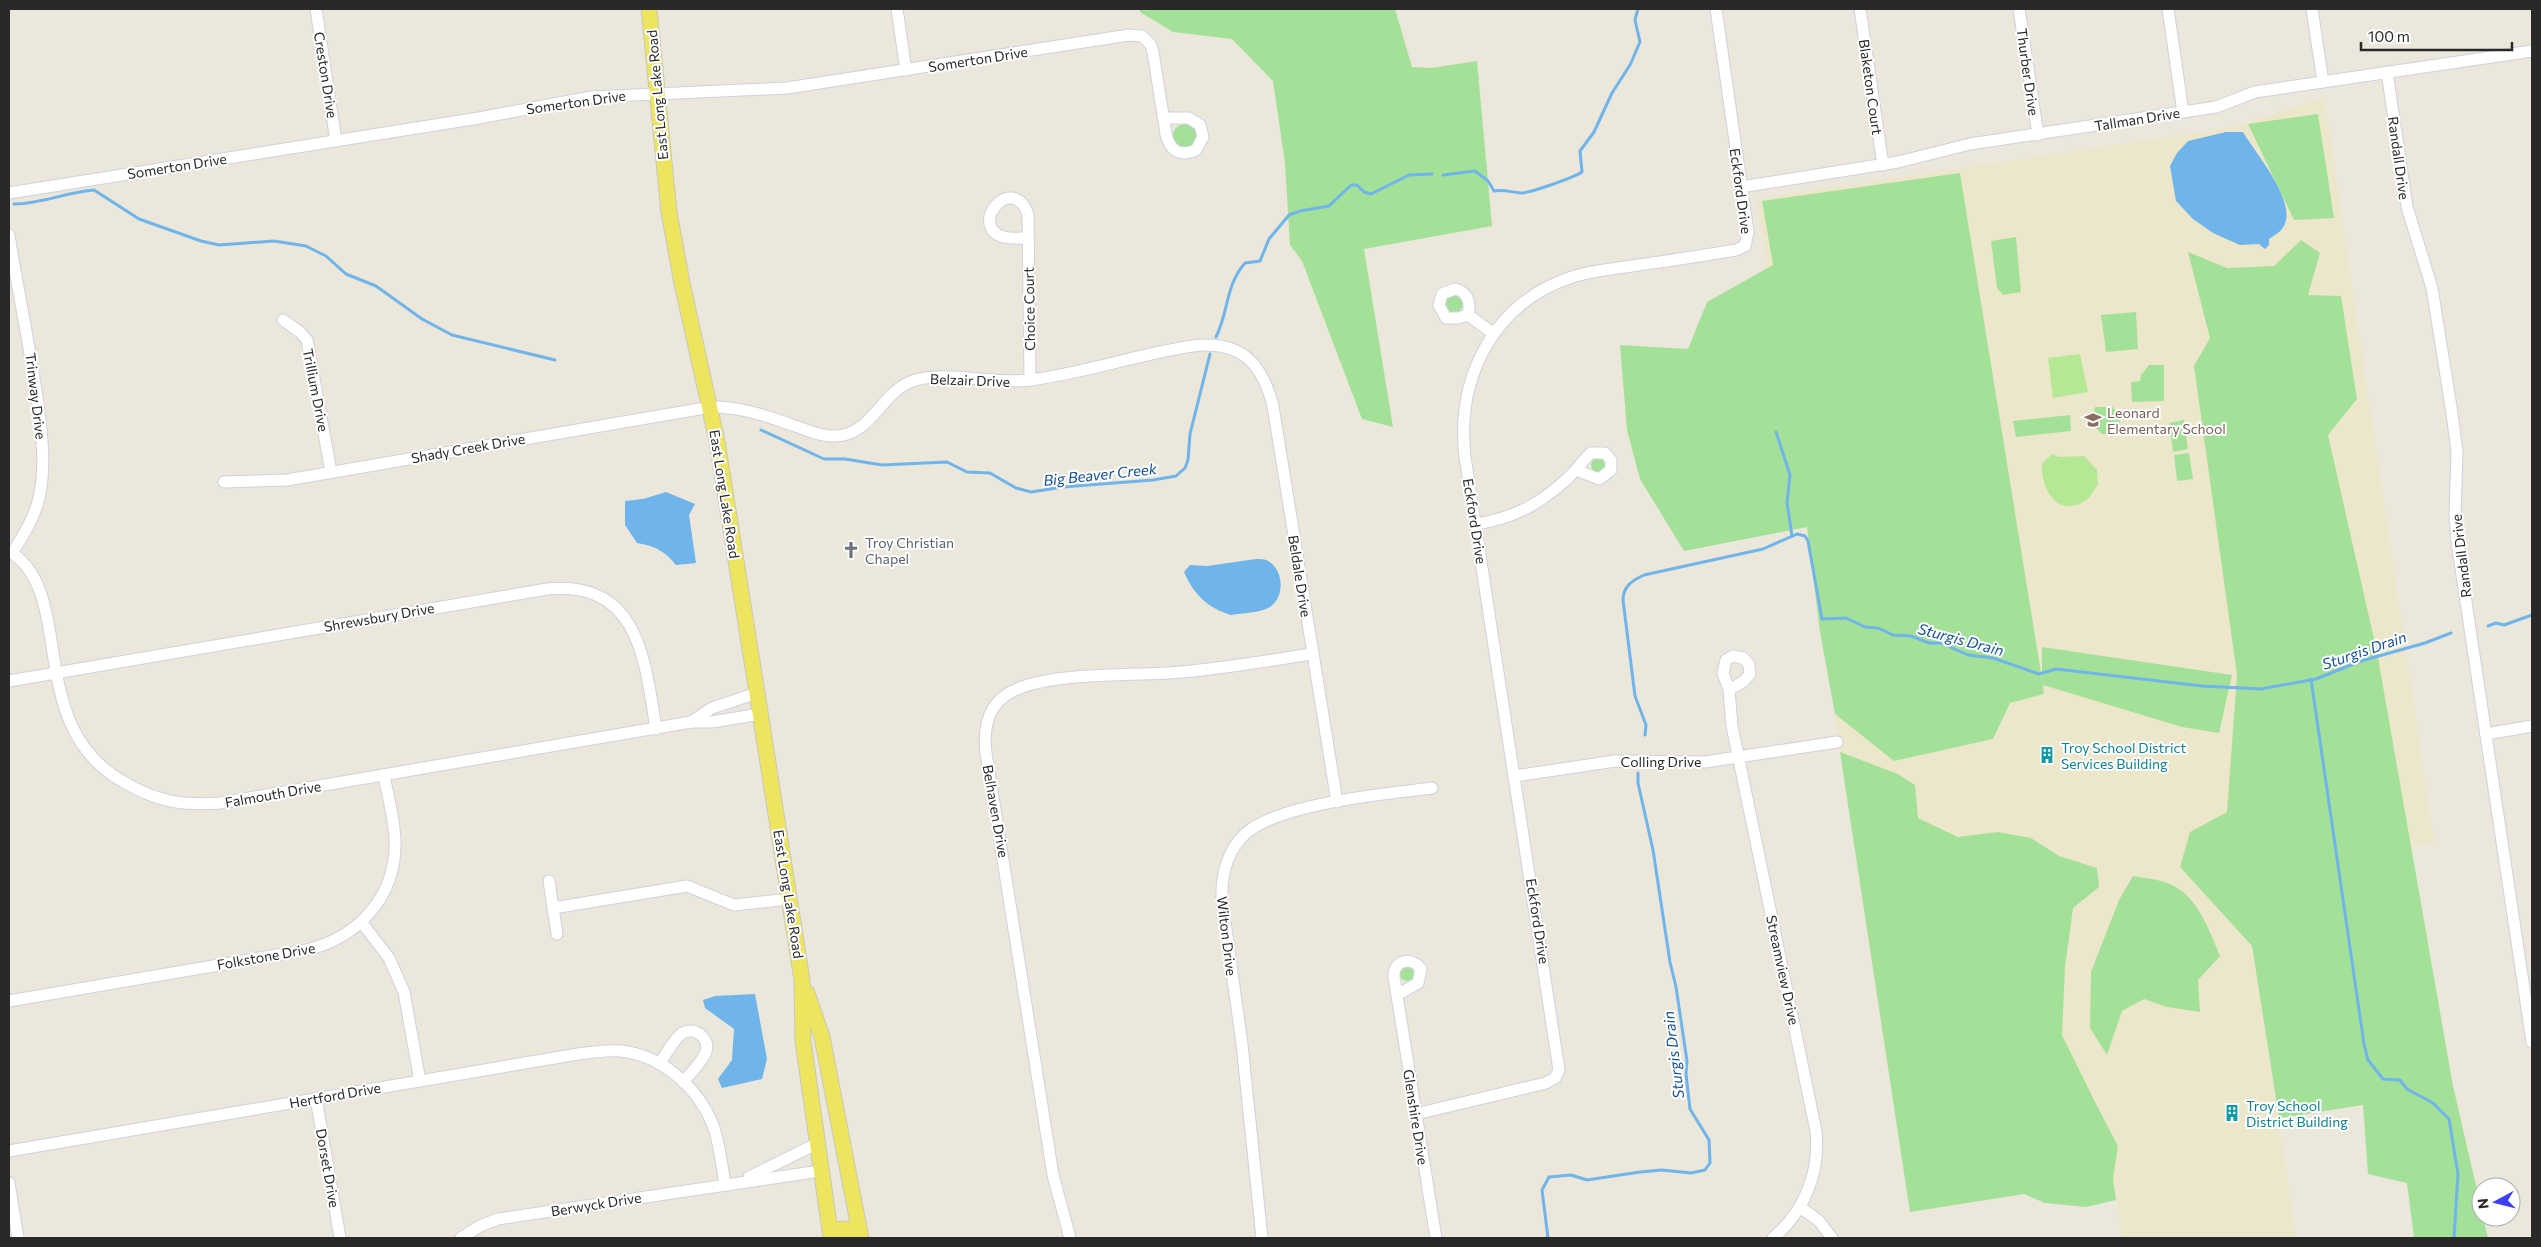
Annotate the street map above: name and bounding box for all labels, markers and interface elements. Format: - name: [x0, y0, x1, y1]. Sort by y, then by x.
- scale bar: [2361, 20, 2512, 52]
- street label: Thurber Drive: [2013, 27, 2043, 117]
- text: 100 m: [2368, 27, 2410, 45]
- street label: East Long Lake Road: [643, 29, 671, 161]
- street label: Creston Drive: [311, 31, 341, 119]
- street label: Blaketon Court: [1856, 38, 1886, 136]
- street label: Somerton Drive: [927, 43, 1029, 75]
- street label: Somerton Drive: [525, 87, 627, 117]
- street label: Tallman Drive: [2093, 104, 2181, 134]
- street label: Randall Drive: [2385, 115, 2413, 201]
- street label: Eckford Drive: [1727, 147, 1755, 235]
- street label: Somerton Drive: [126, 150, 228, 182]
- street label: Choice Court: [1020, 267, 1038, 351]
- street label: Trillium Drive: [300, 347, 332, 433]
- street label: Trinway Drive: [22, 352, 50, 440]
- street label: Belzair Drive: [930, 370, 1010, 390]
- place label: Leonard Elementary School: [2107, 404, 2226, 437]
- school or university icon: Leonard Elementary School: [2083, 410, 2103, 430]
- street label: East Long Lake Road: [706, 428, 744, 560]
- street label: Shady Creek Drive: [410, 430, 526, 466]
- water label: Big Beaver Creek: [1042, 459, 1158, 489]
- street label: Eckford Drive: [1460, 477, 1490, 565]
- street label: Randall Drive: [2447, 513, 2475, 599]
- place label: Troy Christian Chapel: [865, 534, 954, 567]
- street label: Beldale Drive: [1285, 534, 1315, 618]
- church icon: Troy Christian Chapel: [841, 540, 861, 560]
- street label: Shrewsbury Drive: [322, 599, 436, 635]
- water label: Sturgis Drain: [1916, 619, 2006, 659]
- water label: Sturgis Drain: [2319, 627, 2409, 673]
- place label: Troy School District Services Building: [2061, 739, 2186, 772]
- building icon: Troy School District Services Building: [2037, 745, 2057, 765]
- street label: Colling Drive: [1621, 753, 1701, 770]
- street label: Belhaven Drive: [979, 763, 1013, 859]
- street label: Falmouth Drive: [224, 777, 322, 811]
- street label: East Long Lake Road: [770, 828, 808, 960]
- street label: Eckford Drive: [1523, 877, 1553, 965]
- street label: Wilton Drive: [1214, 895, 1240, 977]
- street label: Streamview Drive: [1763, 914, 1803, 1026]
- street label: Folkstone Drive: [216, 939, 316, 973]
- water label: Sturgis Drain: [1659, 1010, 1687, 1100]
- street label: Glenshire Drive: [1400, 1068, 1432, 1166]
- street label: Hertford Drive: [288, 1079, 382, 1111]
- place label: Troy School District Building: [2246, 1097, 2348, 1130]
- building icon: Troy School District Building: [2222, 1103, 2242, 1123]
- street label: Dorset Drive: [313, 1127, 343, 1209]
- north arrow: [2471, 1177, 2521, 1227]
- street label: Berwyck Drive: [550, 1188, 642, 1220]
- text: N: [2474, 1197, 2492, 1210]

